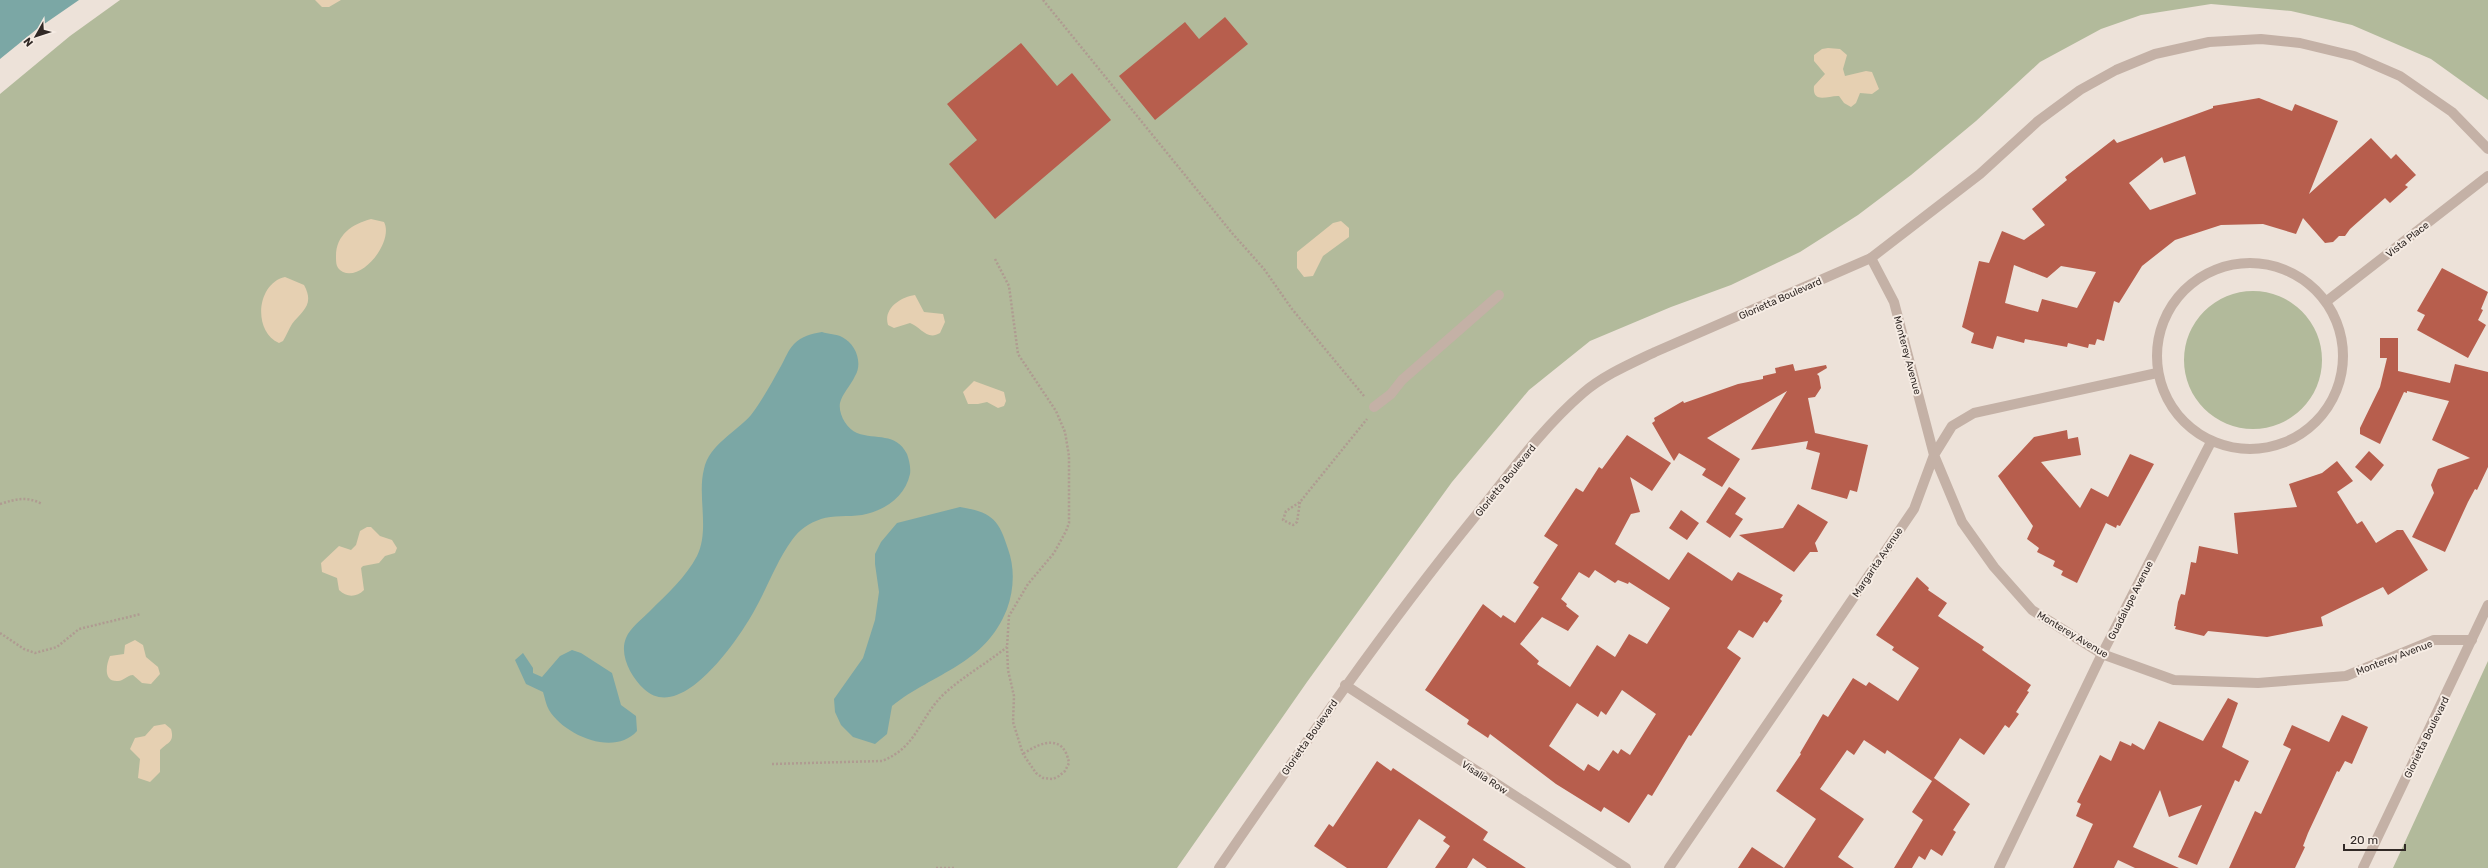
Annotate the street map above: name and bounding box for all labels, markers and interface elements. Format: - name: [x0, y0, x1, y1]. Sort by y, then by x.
- north arrow: [16, 16, 56, 56]
- text: N: [21, 35, 36, 49]
- street label: Vista Place: [2384, 219, 2432, 260]
- street label: Glorietta Boulevard: [1737, 275, 1824, 323]
- street label: Monterey Avenue: [1891, 315, 1923, 396]
- street label: Glorietta Boulevard: [1473, 442, 1539, 519]
- street label: Margarita Avenue: [1850, 525, 1906, 600]
- street label: Guadalupe Avenue: [2106, 559, 2156, 642]
- street label: Monterey Avenue: [2035, 609, 2111, 661]
- street label: Monterey Avenue: [2355, 638, 2435, 678]
- street label: Glorietta Boulevard: [2402, 695, 2452, 780]
- street label: Glorietta Boulevard: [1279, 697, 1340, 778]
- street label: Visalia Row: [1459, 759, 1510, 797]
- scale bar: [2344, 826, 2405, 852]
- text: 20 m: [2350, 833, 2378, 847]

